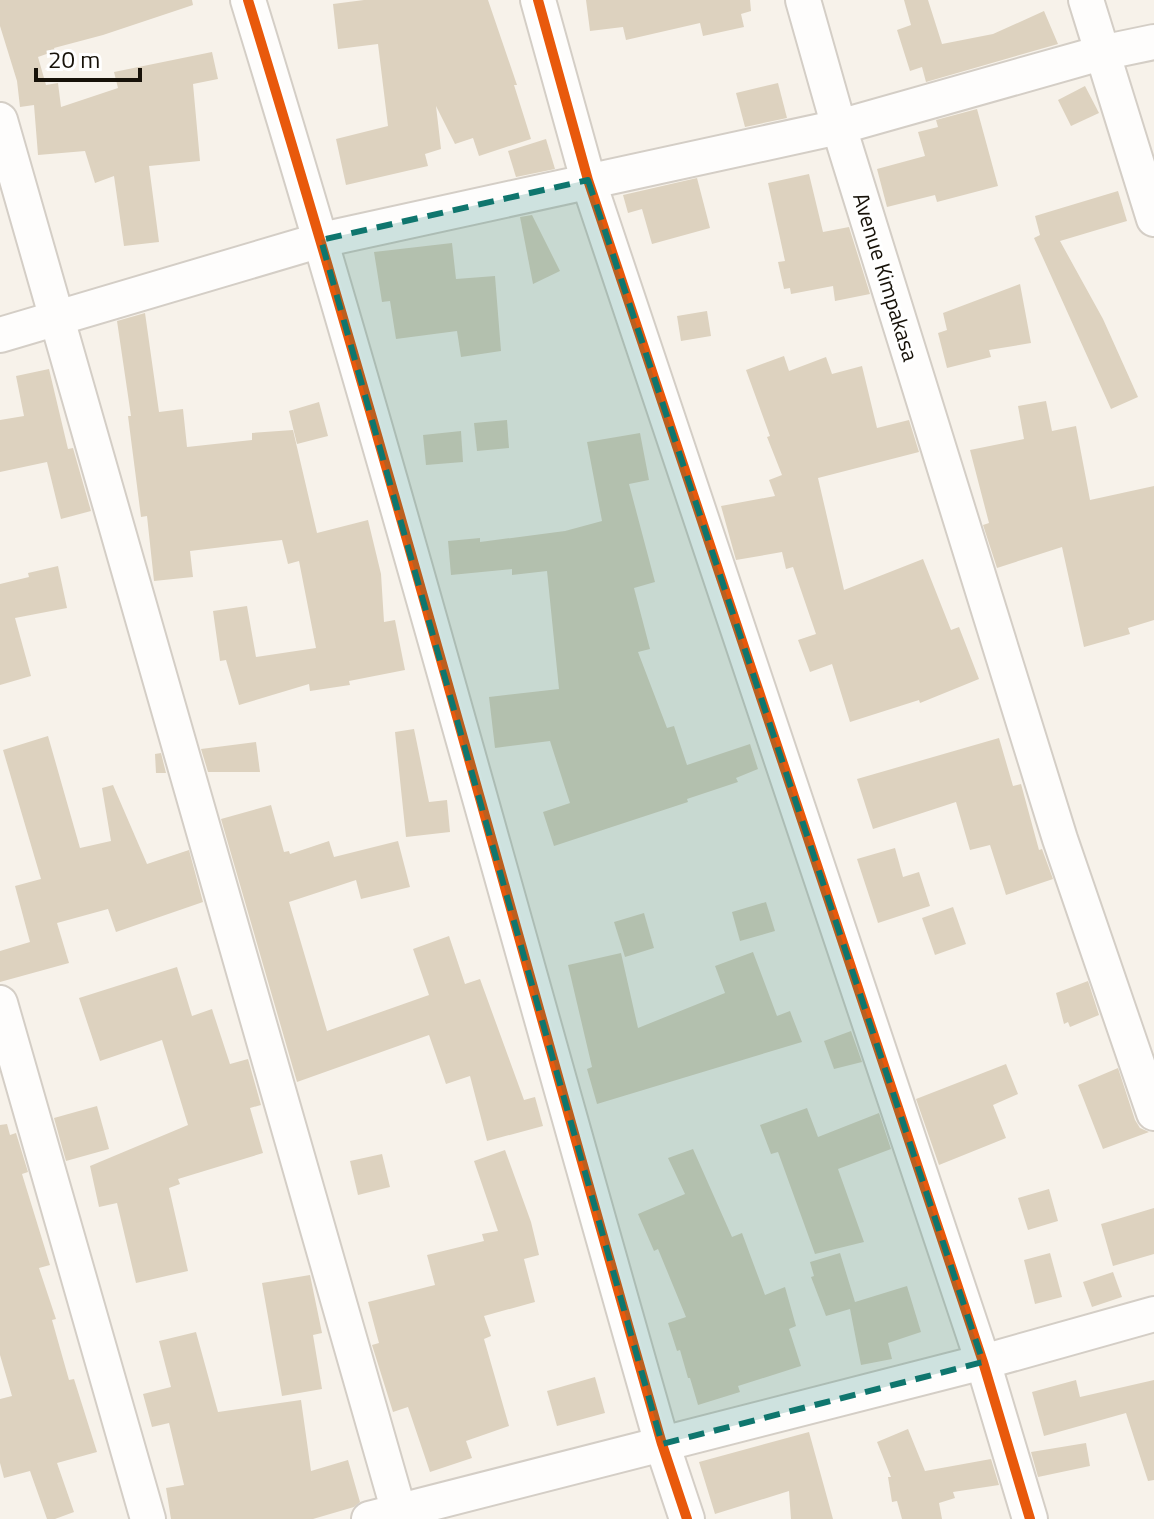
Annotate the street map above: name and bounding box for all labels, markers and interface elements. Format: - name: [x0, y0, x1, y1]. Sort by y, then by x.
- scale bar: [36, 32, 140, 82]
- text: 20 m: [48, 41, 100, 77]
- street label: Avenue Kimpakasa: [844, 188, 928, 366]

